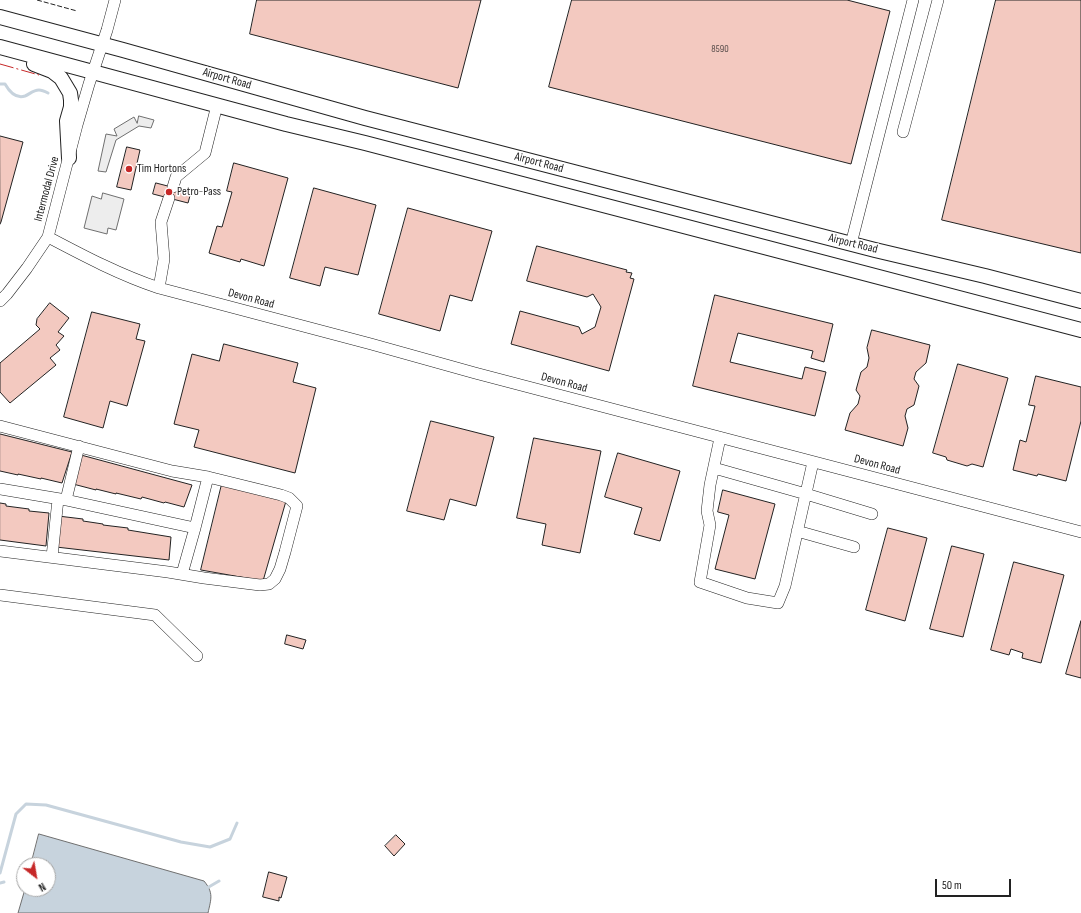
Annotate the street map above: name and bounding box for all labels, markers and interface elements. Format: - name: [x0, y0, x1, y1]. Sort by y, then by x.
- house number: 8590: [711, 43, 729, 55]
- street label: Airport Road: [201, 65, 253, 93]
- street label: Airport Road: [513, 150, 565, 176]
- street label: Intermodal Drive: [31, 155, 63, 223]
- place label: Tim Hortons: [137, 162, 186, 176]
- marker: Tim Hortons: [124, 164, 134, 174]
- place label: Petro-Pass: [177, 185, 221, 199]
- marker: Petro-Pass: [164, 187, 174, 197]
- street label: Airport Road: [827, 231, 879, 257]
- street label: Devon Road: [226, 286, 276, 312]
- street label: Devon Road: [539, 370, 589, 396]
- street label: Devon Road: [852, 452, 902, 478]
- north arrow: [16, 857, 56, 897]
- scale bar: [937, 871, 1013, 897]
- text: 50 m: [942, 878, 962, 893]
- text: N: [36, 880, 48, 894]

